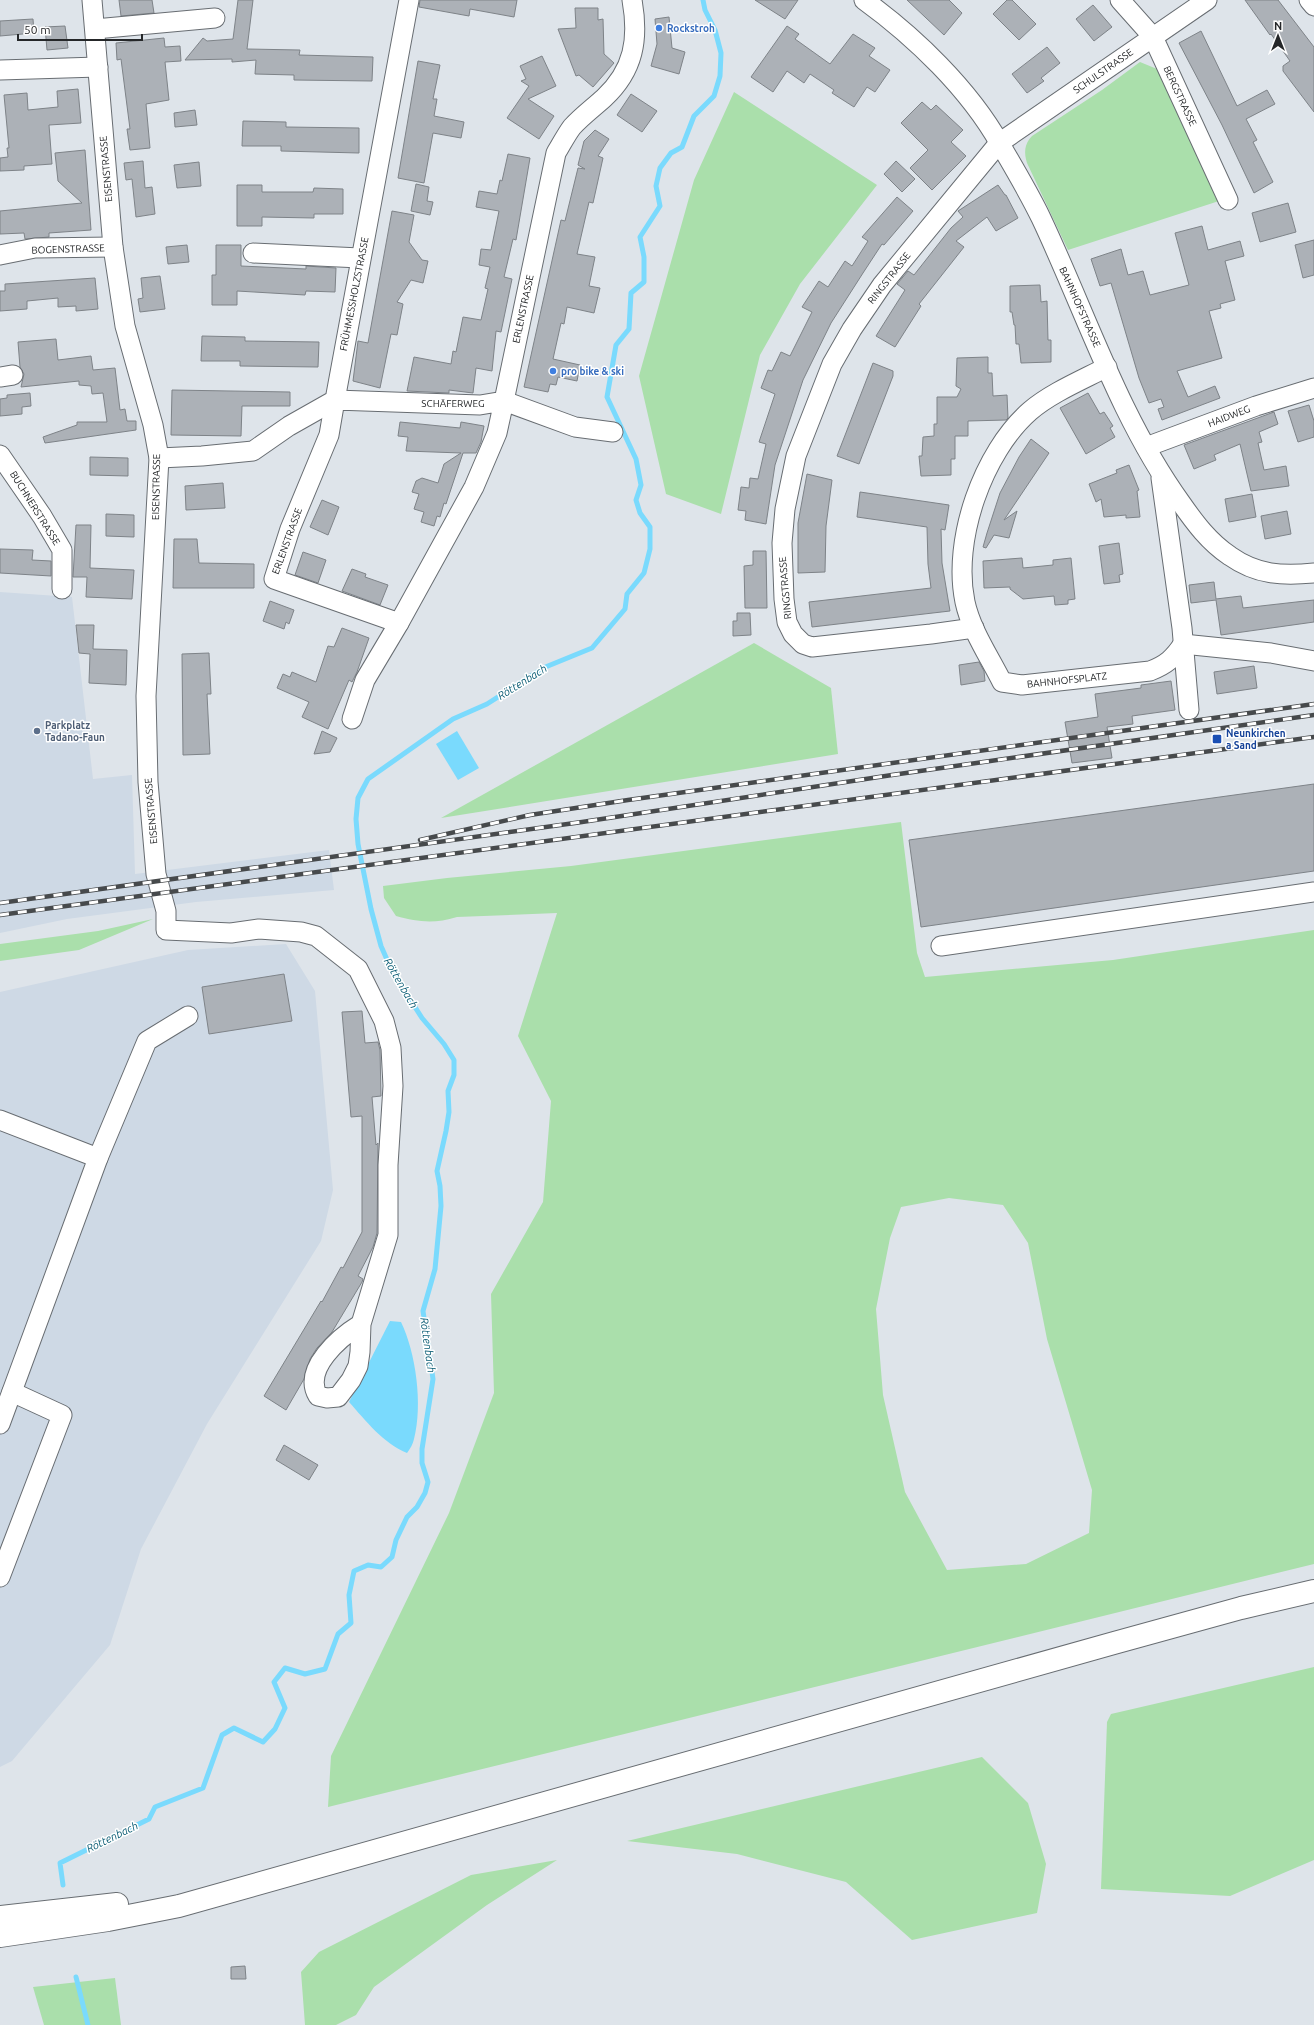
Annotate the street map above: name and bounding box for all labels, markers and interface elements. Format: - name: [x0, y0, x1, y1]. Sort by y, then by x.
- scale bar: [18, 16, 142, 42]
- north arrow: [1258, 16, 1298, 56]
- text: N: [1274, 20, 1282, 32]
- text: 50 m: [24, 23, 51, 36]
- marker: Rockstroh: [654, 23, 664, 33]
- place label: Rockstroh: [667, 23, 715, 34]
- street label: SCHULSTRASSE: [1071, 46, 1135, 96]
- street label: BERGSTRASSE: [1161, 64, 1199, 128]
- street label: EISENSTRASSE: [98, 135, 114, 202]
- street label: FRÜHMESSHOLZSTRASSE: [338, 236, 371, 352]
- street label: BOGENSTRASSE: [31, 242, 105, 256]
- street label: RINGSTRASSE: [865, 250, 913, 306]
- street label: BAHNHOFSTRASSE: [1057, 265, 1103, 349]
- street label: ERLENSTRASSE: [510, 273, 536, 344]
- marker: pro bike & ski: [548, 366, 558, 376]
- place label: pro bike & ski: [561, 366, 624, 377]
- street label: SCHÄFERWEG: [421, 398, 485, 409]
- street label: HAIDWEG: [1206, 403, 1252, 429]
- street label: EISENSTRASSE: [150, 453, 162, 520]
- street label: BUCHNERSTRASSE: [8, 469, 62, 547]
- street label: ERLENSTRASSE: [270, 506, 304, 576]
- street label: RINGSTRASSE: [777, 556, 793, 620]
- water label: Röttenbach: [495, 662, 549, 702]
- street label: BAHNHOFSPLATZ: [1026, 670, 1108, 690]
- place label: Parkplatz Tadano-Faun: [45, 720, 105, 743]
- marker: Parkplatz Tadano-Faun: [32, 726, 42, 736]
- place label: Neunkirchen a Sand: [1226, 728, 1286, 751]
- marker: Neunkirchen a Sand: [1211, 733, 1223, 745]
- street label: EISENSTRASSE: [143, 777, 159, 844]
- water label: Röttenbach: [382, 956, 420, 1010]
- water label: Röttenbach: [418, 1316, 438, 1374]
- water label: Röttenbach: [84, 1819, 140, 1855]

